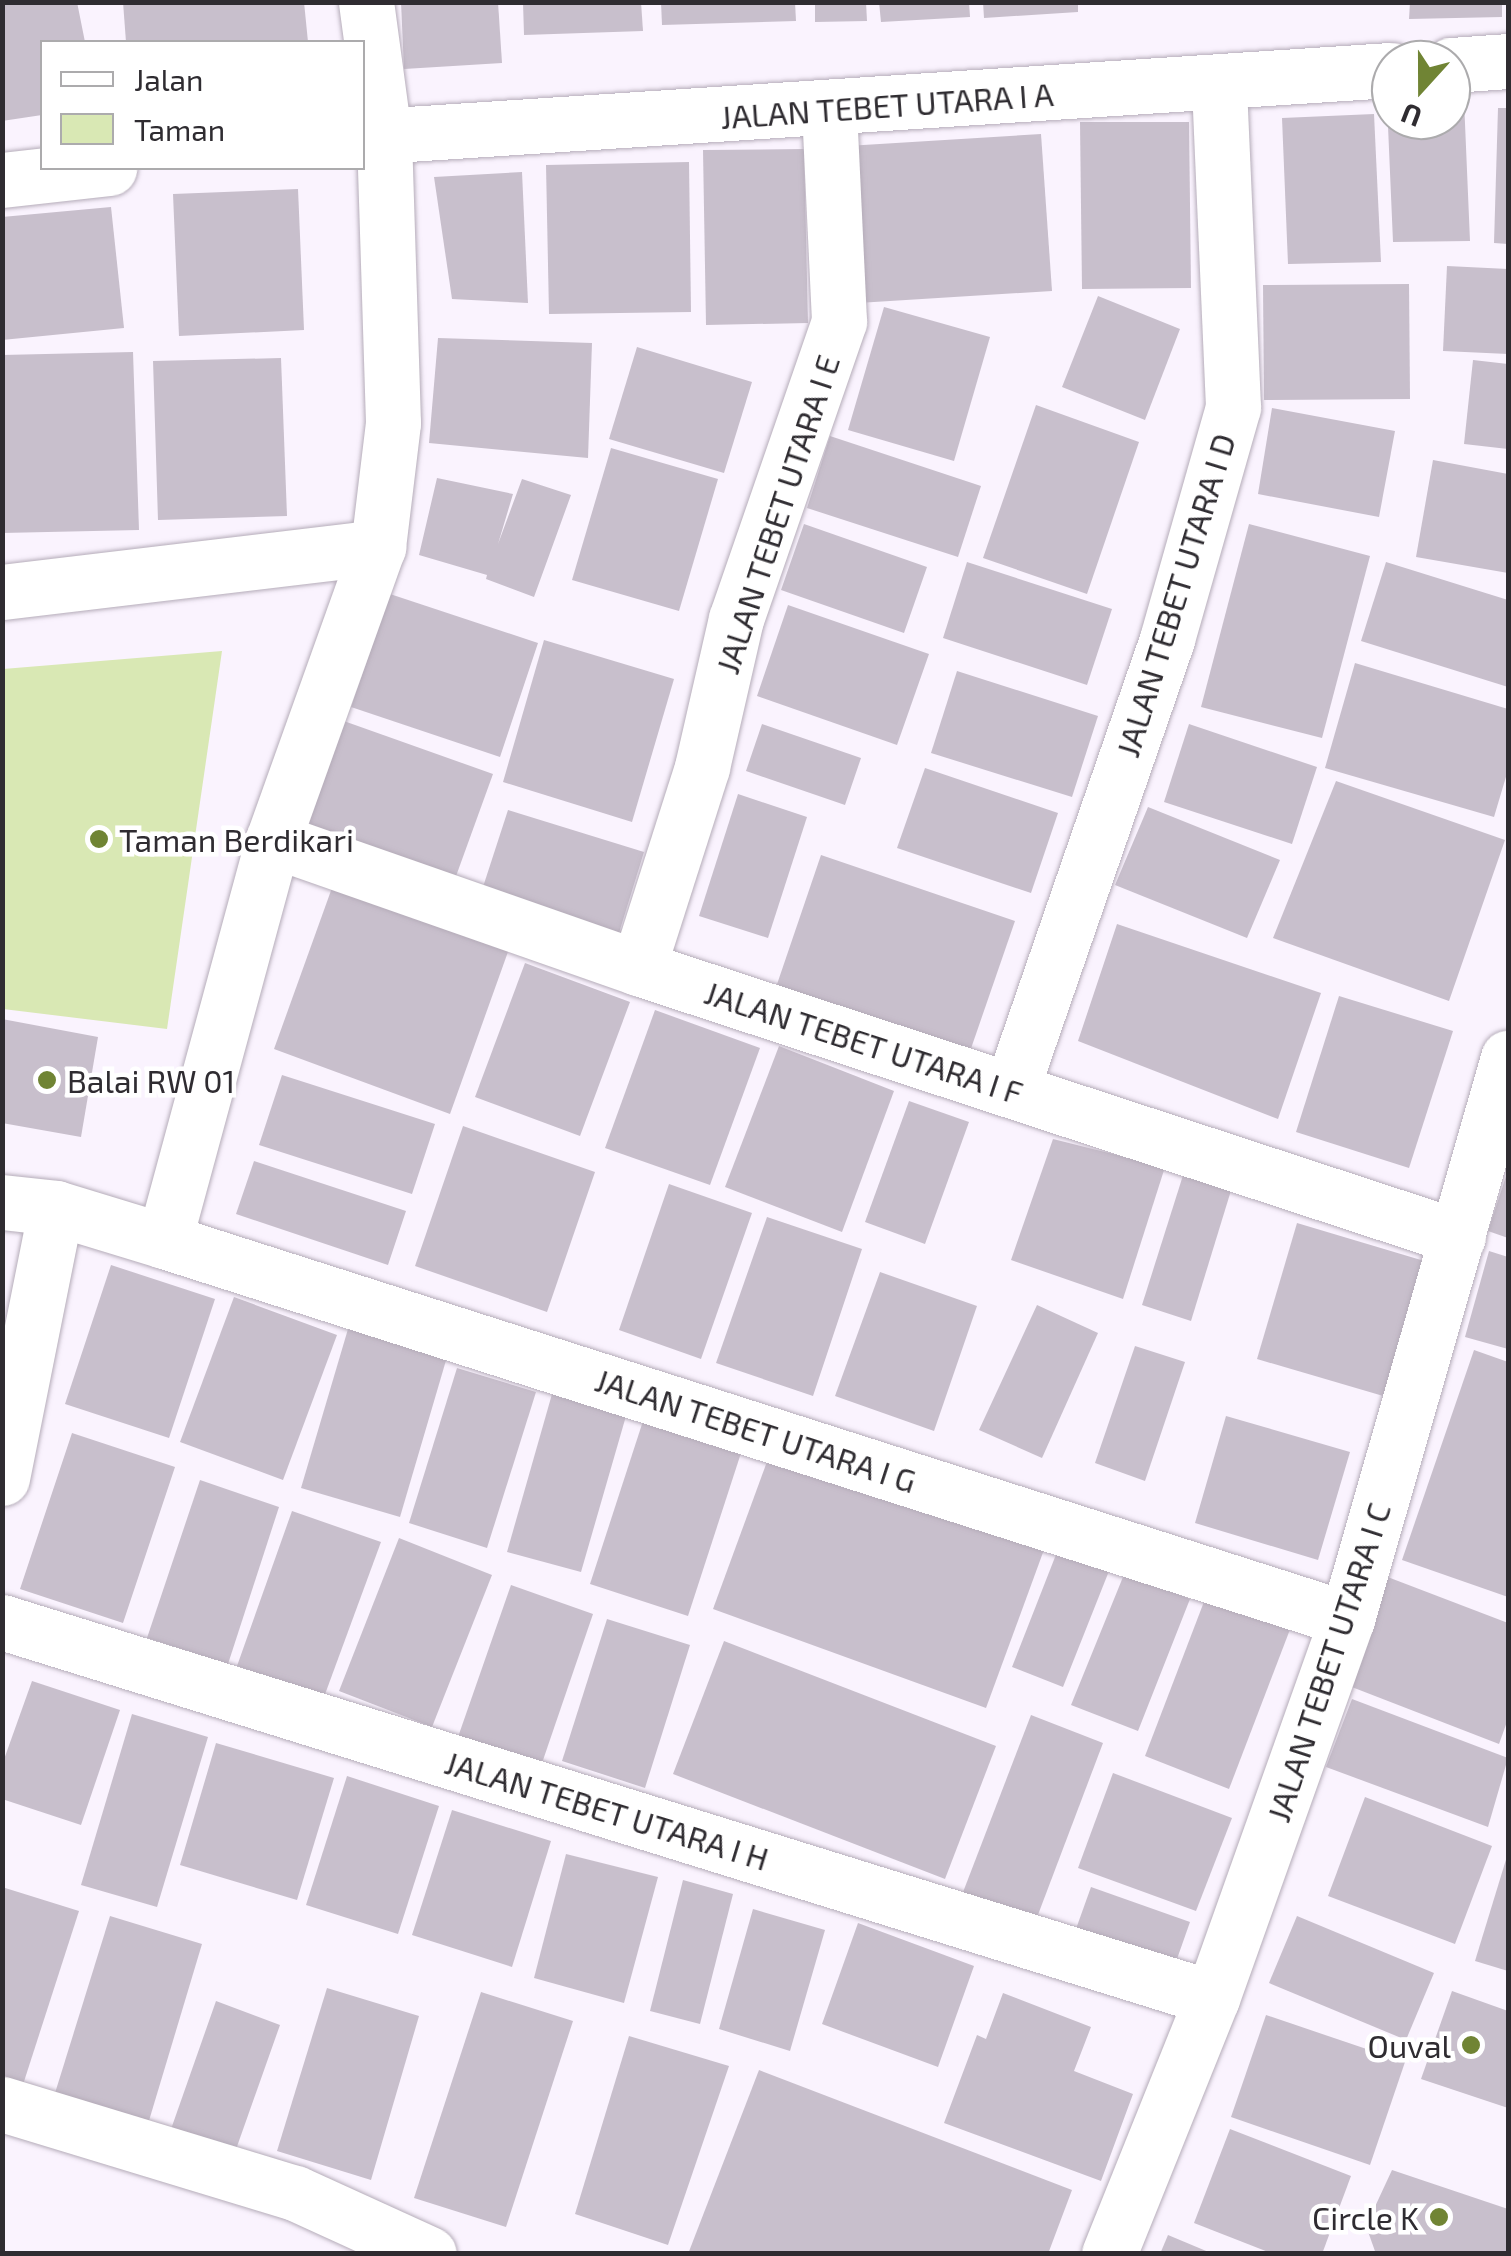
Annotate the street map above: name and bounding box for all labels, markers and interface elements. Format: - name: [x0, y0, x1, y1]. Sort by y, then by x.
- legend: [40, 40, 365, 170]
- north arrow: [1371, 40, 1471, 140]
- text: Jalan: [134, 61, 203, 97]
- street label: JALAN TEBET UTARA I A: [718, 74, 1056, 136]
- text: U: [1396, 97, 1426, 135]
- text: Taman: [134, 111, 225, 147]
- street label: JALAN TEBET UTARA I E: [707, 349, 847, 679]
- street label: JALAN TEBET UTARA I D: [1107, 428, 1243, 762]
- place label: Taman Berdikari: [119, 820, 354, 858]
- marker: Taman Berdikari: [88, 828, 110, 850]
- street label: JALAN TEBET UTARA I F: [699, 972, 1029, 1112]
- place label: Balai RW 01: [67, 1061, 236, 1099]
- marker: Balai RW 01: [36, 1069, 58, 1091]
- street label: JALAN TEBET UTARA I G: [590, 1360, 922, 1500]
- street label: JALAN TEBET UTARA I C: [1258, 1497, 1398, 1827]
- street label: JALAN TEBET UTARA I H: [440, 1742, 774, 1878]
- place label: Ouval: [1368, 2026, 1451, 2064]
- marker: Ouval: [1460, 2034, 1482, 2056]
- place label: Circle K: [1312, 2198, 1419, 2236]
- marker: Circle K: [1428, 2206, 1450, 2228]

